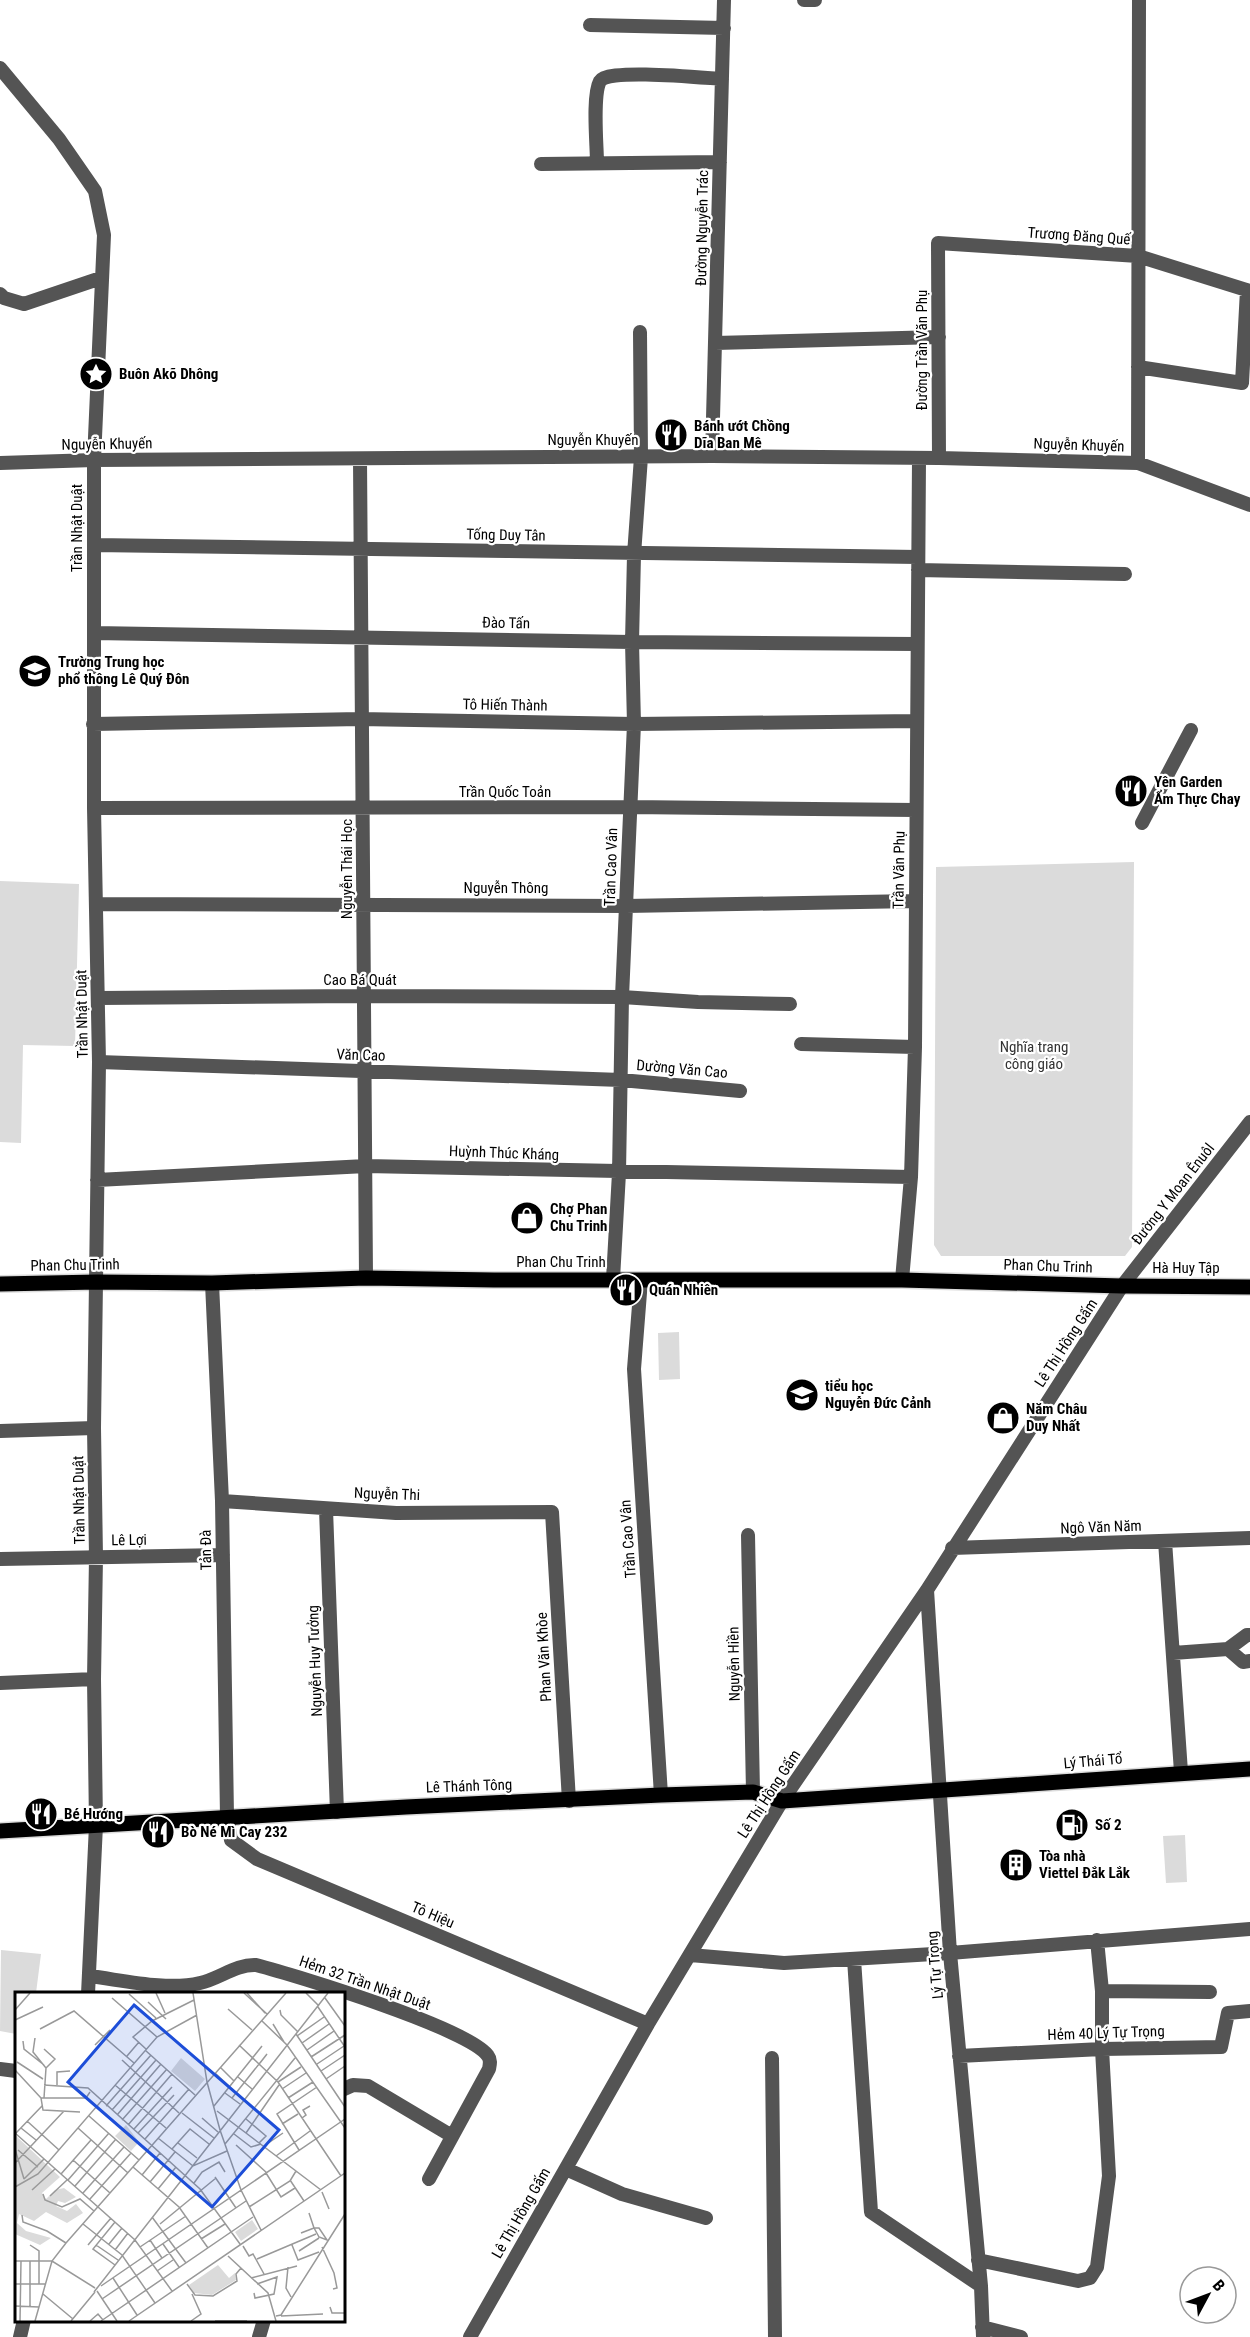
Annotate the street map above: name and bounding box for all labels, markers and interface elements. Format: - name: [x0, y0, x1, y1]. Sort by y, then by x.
- street label: Đường Nguyễn Trác: [692, 170, 712, 286]
- street label: Trương Đăng Quế: [1027, 223, 1132, 249]
- street label: Đường Trần Văn Phụ: [913, 290, 931, 410]
- place icon: Buôn Akõ Dhông: [78, 356, 114, 392]
- place label: Buôn Akõ Dhông: [119, 365, 218, 383]
- restaurant icon: Bánh ướt Chồng Dĩa Ban Mê: [653, 417, 689, 453]
- place label: Bánh ướt Chồng Dĩa Ban Mê: [694, 417, 790, 452]
- street label: Nguyễn Khuyến: [548, 431, 638, 449]
- street label: Nguyễn Khuyến: [61, 434, 153, 454]
- street label: Nguyễn Khuyến: [1033, 434, 1125, 456]
- street label: Trần Nhật Duật: [68, 484, 86, 572]
- street label: Tống Duy Tân: [466, 525, 546, 545]
- street label: Đào Tấn: [482, 614, 530, 632]
- school or university icon: Trường Trung học phổ thông Lê Quý Đôn: [17, 653, 53, 689]
- place label: Trường Trung học phổ thông Lê Quý Đôn: [58, 653, 189, 688]
- street label: Tô Hiến Thành: [462, 695, 548, 715]
- restaurant icon: Yên Garden Ẩm Thực Chay: [1113, 773, 1149, 809]
- place label: Yên Garden Ẩm Thực Chay: [1154, 773, 1241, 808]
- street label: Trần Quốc Toản: [459, 783, 551, 801]
- street label: Nguyễn Thái Học: [338, 819, 356, 919]
- street label: Trần Cao Vân: [601, 827, 621, 907]
- street label: Trần Văn Phụ: [889, 831, 909, 909]
- street label: Nguyễn Thông: [464, 879, 548, 897]
- street label: Trần Nhật Duật: [72, 970, 92, 1058]
- street label: Cao Bá Quát: [323, 971, 397, 989]
- park label: Nghĩa trang công giáo: [1000, 1038, 1068, 1073]
- street label: Văn Cao: [336, 1045, 386, 1065]
- street label: Dường Văn Cao: [636, 1056, 728, 1082]
- street label: Đường Y Moan Ênuôl: [1128, 1140, 1218, 1248]
- street label: Huỳnh Thúc Kháng: [449, 1142, 559, 1164]
- shop icon: Chợ Phan Chu Trinh: [509, 1200, 545, 1236]
- place label: Chợ Phan Chu Trinh: [550, 1200, 608, 1235]
- street label: Phan Chu Trinh: [516, 1253, 606, 1271]
- street label: Phan Chu Trinh: [30, 1255, 120, 1275]
- street label: Phan Chu Trinh: [1003, 1255, 1093, 1277]
- street label: Hà Huy Tập: [1152, 1259, 1220, 1277]
- restaurant icon: Quán Nhiên: [608, 1272, 644, 1308]
- place label: Quán Nhiên: [649, 1281, 718, 1299]
- street label: Lê Thị Hồng Gấm: [1031, 1296, 1101, 1390]
- school or university icon: tiểu học Nguyễn Đức Cảnh: [784, 1377, 820, 1413]
- place label: tiểu học Nguyễn Đức Cảnh: [825, 1377, 931, 1412]
- shop icon: Năm Châu Duy Nhất: [985, 1400, 1021, 1436]
- place label: Năm Châu Duy Nhất: [1026, 1400, 1087, 1435]
- street label: Trần Nhật Duật: [69, 1456, 89, 1544]
- street label: Nguyễn Thi: [354, 1484, 420, 1504]
- street label: Trần Cao Vân: [616, 1499, 640, 1579]
- street label: Ngô Văn Năm: [1060, 1517, 1142, 1537]
- street label: Tản Đà: [197, 1529, 215, 1571]
- street label: Lê Lợi: [111, 1531, 147, 1549]
- street label: Nguyễn Huy Tưởng: [304, 1605, 326, 1717]
- street label: Phan Văn Khòe: [533, 1612, 555, 1702]
- street label: Nguyễn Hiền: [724, 1626, 744, 1702]
- street label: Lê Thị Hồng Gấm: [734, 1747, 804, 1841]
- street label: Lý Thái Tổ: [1063, 1749, 1124, 1773]
- street label: Lê Thánh Tông: [425, 1775, 513, 1797]
- restaurant icon: Bé Hướng: [23, 1796, 59, 1832]
- place label: Bé Hướng: [64, 1805, 123, 1823]
- fuel station icon: Số 2: [1054, 1807, 1090, 1843]
- restaurant icon: Bò Né Mì Cay 232: [140, 1814, 176, 1850]
- place label: Số 2: [1095, 1816, 1122, 1834]
- place label: Bò Né Mì Cay 232: [181, 1823, 287, 1841]
- building icon: Tòa nhà Viettel Đắk Lắk: [998, 1847, 1034, 1883]
- place label: Tòa nhà Viettel Đắk Lắk: [1039, 1847, 1131, 1882]
- street label: Tô Hiệu: [409, 1898, 457, 1932]
- street label: Lý Tự Trọng: [923, 1930, 947, 2000]
- street label: Hẻm 32 Trần Nhật Duật: [297, 1952, 433, 2014]
- inset map: [15, 1992, 345, 2322]
- street label: Hẻm 40 Lý Tự Trọng: [1047, 2022, 1165, 2044]
- street label: Lê Thị Hồng Gấm: [488, 2165, 554, 2261]
- north arrow: [1178, 2265, 1238, 2325]
- text: B: [1209, 2276, 1229, 2295]

